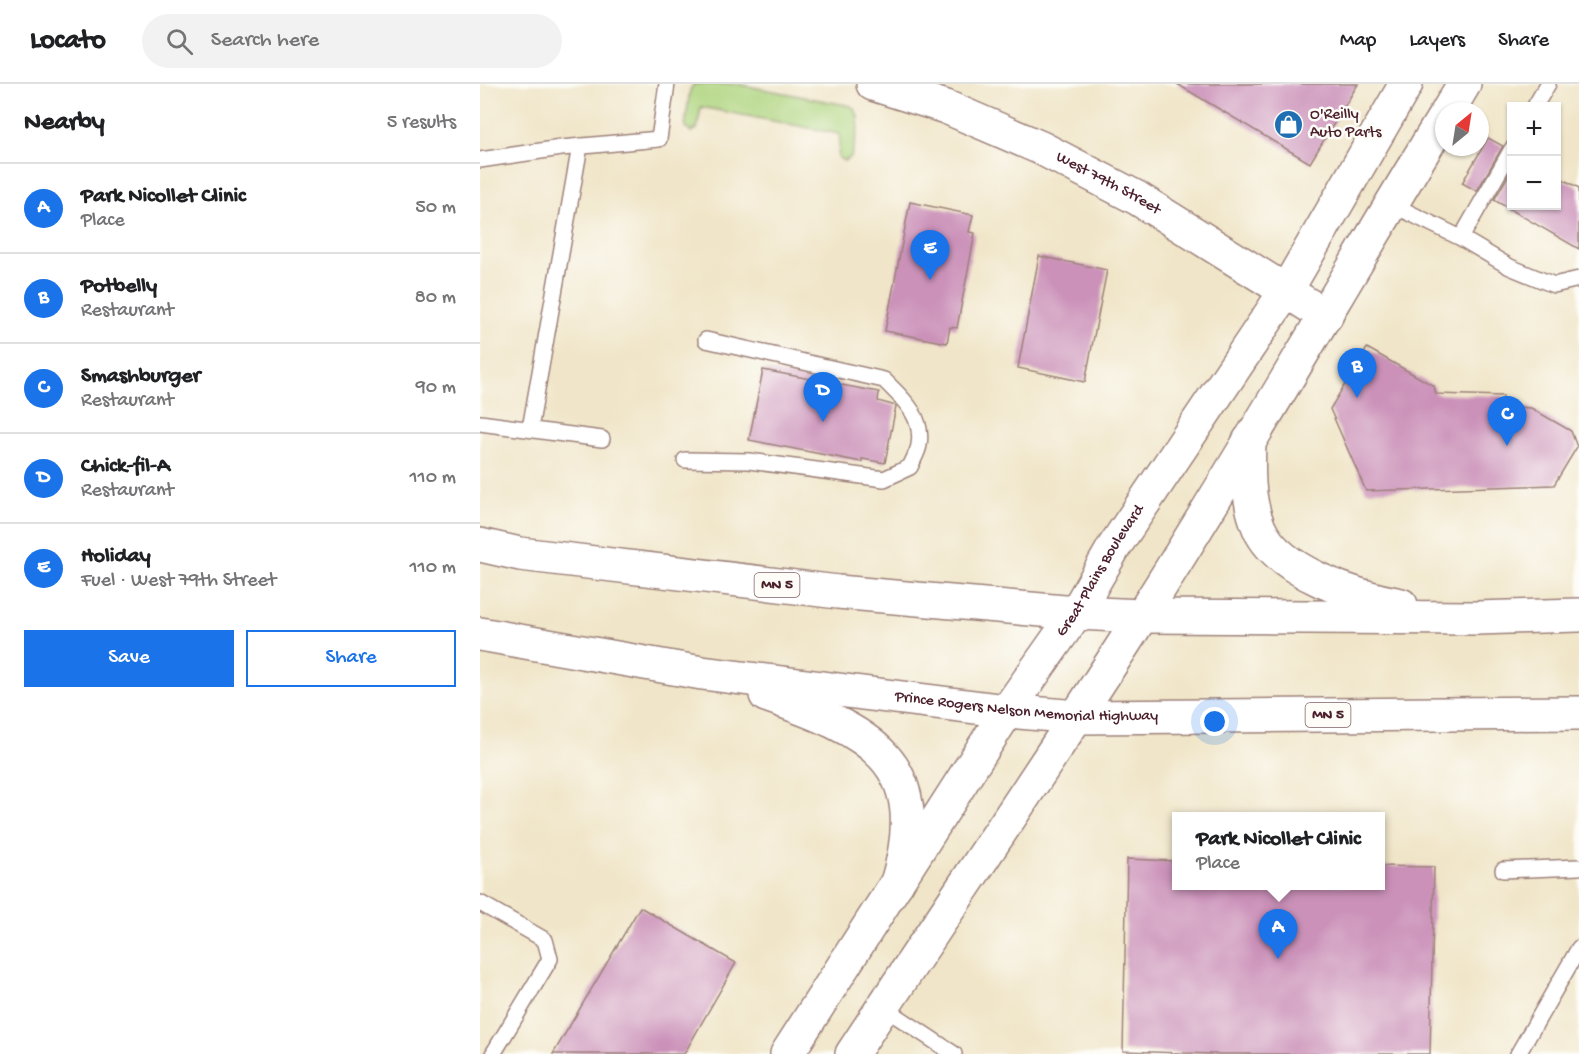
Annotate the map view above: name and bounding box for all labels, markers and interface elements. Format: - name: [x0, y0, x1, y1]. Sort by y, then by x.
- search box: [142, 14, 562, 68]
- text: Locato: [30, 25, 106, 58]
- icon: search: [163, 25, 196, 58]
- text: Search here: [211, 28, 319, 54]
- text: Map: [1340, 29, 1376, 54]
- text: Layers: [1409, 29, 1465, 54]
- text: Share: [1498, 29, 1549, 54]
- north arrow: [1435, 102, 1489, 156]
- map controls: [1507, 102, 1561, 210]
- button: +: [1507, 102, 1561, 156]
- place label: O'Reilly Auto Parts: [1310, 106, 1382, 143]
- text: Nearby: [24, 108, 105, 139]
- shop icon: O'Reilly Auto Parts: [1273, 108, 1305, 140]
- text: 5 results: [387, 112, 456, 135]
- street label: West 79th Street: [1053, 148, 1165, 220]
- button: −: [1507, 156, 1561, 210]
- text: Park Nicollet Clinic: [81, 184, 246, 210]
- text: A: [38, 197, 49, 220]
- text: 50 m: [415, 197, 456, 220]
- text: Place: [81, 210, 125, 233]
- pin: E: [910, 230, 950, 280]
- text: Potbelly: [81, 274, 157, 300]
- text: B: [38, 287, 49, 310]
- text: 80 m: [415, 287, 456, 310]
- text: Restaurant: [81, 300, 174, 323]
- pin: B: [1338, 348, 1376, 398]
- text: Smashburger: [81, 364, 200, 390]
- pin: D: [804, 372, 842, 422]
- text: C: [38, 377, 49, 400]
- text: 90 m: [416, 377, 456, 400]
- text: Restaurant: [81, 390, 174, 413]
- pin: C: [1488, 396, 1526, 446]
- text: Chick-fil-A: [81, 454, 170, 480]
- text: D: [37, 467, 50, 490]
- text: 110 m: [410, 467, 456, 490]
- text: Restaurant: [81, 480, 174, 503]
- street label: Great Plains Boulevard: [1052, 500, 1150, 641]
- text: Holiday: [81, 544, 151, 570]
- text: E: [37, 557, 50, 580]
- text: 110 m: [410, 557, 456, 580]
- text: Fuel · West 79th Street: [81, 570, 276, 593]
- road number: MN 5: [754, 573, 800, 597]
- button: Save: [24, 630, 234, 687]
- button: Share: [246, 630, 456, 687]
- street label: Prince Rogers Nelson Memorial Highway: [893, 687, 1158, 727]
- road number: MN 5: [1306, 703, 1350, 727]
- your location: [1200, 707, 1229, 736]
- popup: [1172, 812, 1385, 890]
- text: Park Nicollet Clinic: [1196, 827, 1361, 853]
- text: Place: [1196, 853, 1240, 876]
- pin: A: [1258, 910, 1298, 959]

